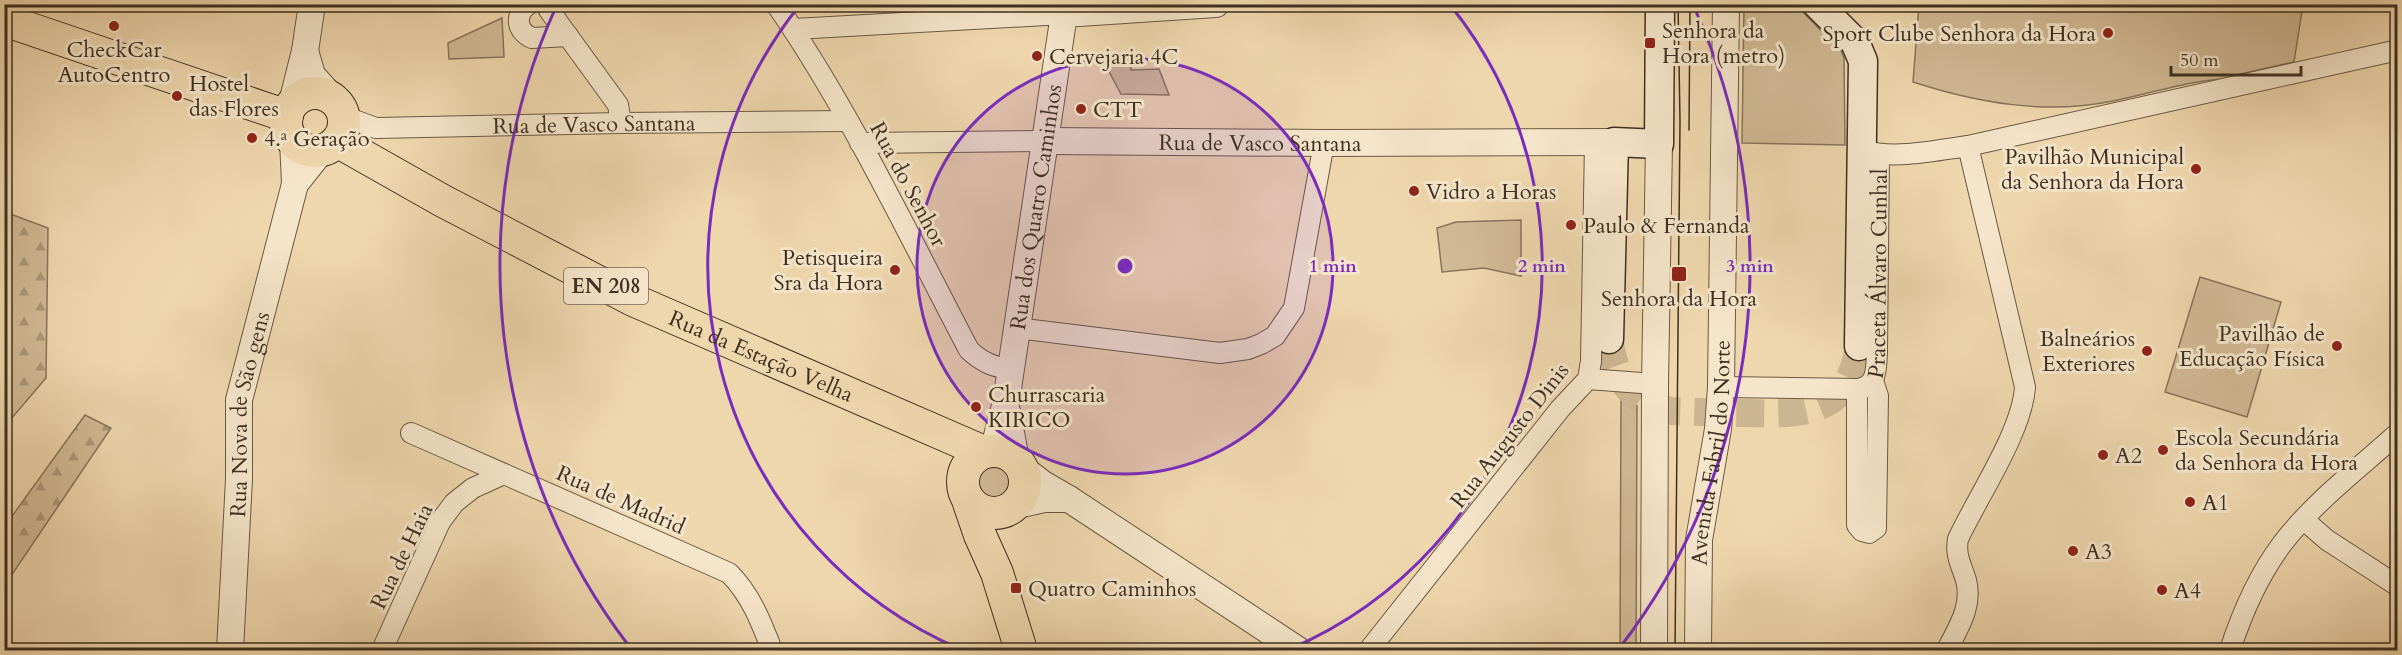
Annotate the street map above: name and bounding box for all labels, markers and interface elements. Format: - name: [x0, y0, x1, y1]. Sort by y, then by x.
- place label: Senhora da Hora (metro): [1662, 16, 1785, 71]
- marker: CheckCar AutoCentro: [107, 19, 121, 33]
- place label: Sport Clube Senhora da Hora: [1822, 19, 2096, 49]
- marker: Sport Clube Senhora da Hora: [2101, 26, 2115, 40]
- place label: CheckCar AutoCentro: [58, 35, 170, 90]
- marker: Senhora da Hora (metro): [1643, 36, 1657, 50]
- scale bar: [2171, 39, 2302, 77]
- place label: Cervejaria 4C: [1049, 42, 1178, 72]
- text: 50 m: [2180, 48, 2219, 73]
- marker: Cervejaria 4C: [1030, 49, 1044, 63]
- place label: Hostel das Flores: [189, 69, 279, 124]
- street label: Rua dos Quatro Caminhos: [1003, 82, 1069, 332]
- marker: Hostel das Flores: [170, 89, 184, 103]
- place label: CTT: [1093, 95, 1142, 125]
- marker: CTT: [1074, 102, 1088, 116]
- street label: Rua de Vasco Santana: [492, 108, 696, 142]
- street label: Rua do Senhor: [863, 117, 954, 253]
- place label: 4.ª Geração: [264, 124, 370, 154]
- street label: Rua de Vasco Santana: [1158, 128, 1362, 159]
- marker: 4.ª Geração: [245, 131, 259, 145]
- place label: Pavilhão Municipal da Senhora da Hora: [2001, 142, 2184, 197]
- marker: Pavilhão Municipal da Senhora da Hora: [2189, 162, 2203, 176]
- street label: Praceta Álvaro Cunhal: [1861, 168, 1895, 381]
- place label: Vidro a Horas: [1426, 177, 1556, 207]
- marker: Vidro a Horas: [1407, 184, 1421, 198]
- place label: Paulo & Fernanda: [1583, 211, 1750, 241]
- marker: Paulo & Fernanda: [1564, 218, 1578, 232]
- place label: Petisqueira Sra da Hora: [774, 243, 883, 298]
- text: 1 min: [1309, 254, 1357, 279]
- text: 2 min: [1518, 254, 1566, 279]
- text: 3 min: [1726, 254, 1774, 279]
- centre of rings: [1115, 256, 1135, 276]
- marker: Petisqueira Sra da Hora: [888, 263, 902, 277]
- marker: Senhora da Hora: [1670, 265, 1688, 283]
- road number: EN 208: [564, 268, 648, 304]
- place label: Senhora da Hora: [1601, 284, 1757, 314]
- street label: Rua da Estação Velha: [664, 303, 858, 410]
- street label: Rua Nova de São gens: [223, 308, 277, 518]
- place label: Pavilhão de Educação Física: [2179, 319, 2325, 374]
- place label: Balneários Exteriores: [2039, 324, 2135, 379]
- marker: Pavilhão de Educação Física: [2330, 339, 2344, 353]
- street label: Avenida Fabril do Norte: [1685, 340, 1738, 566]
- marker: Balneários Exteriores: [2140, 344, 2154, 358]
- street label: Rua Augusto Dinis: [1443, 357, 1576, 515]
- place label: Churrascaria KIRICO: [988, 380, 1106, 435]
- marker: Churrascaria KIRICO: [969, 400, 983, 414]
- place label: Escola Secundária da Senhora da Hora: [2175, 423, 2358, 478]
- place label: A2: [2115, 441, 2142, 471]
- marker: Escola Secundária da Senhora da Hora: [2156, 443, 2170, 457]
- marker: A2: [2096, 448, 2110, 462]
- street label: Rua de Madrid: [551, 458, 690, 542]
- place label: A1: [2202, 488, 2229, 518]
- marker: A1: [2183, 495, 2197, 509]
- street label: Rua de Haia: [363, 498, 441, 614]
- place label: A3: [2085, 537, 2112, 567]
- marker: A3: [2066, 544, 2080, 558]
- place label: Quatro Caminhos: [1028, 574, 1196, 604]
- place label: A4: [2174, 576, 2201, 606]
- marker: Quatro Caminhos: [1009, 581, 1023, 595]
- marker: A4: [2155, 583, 2169, 597]

